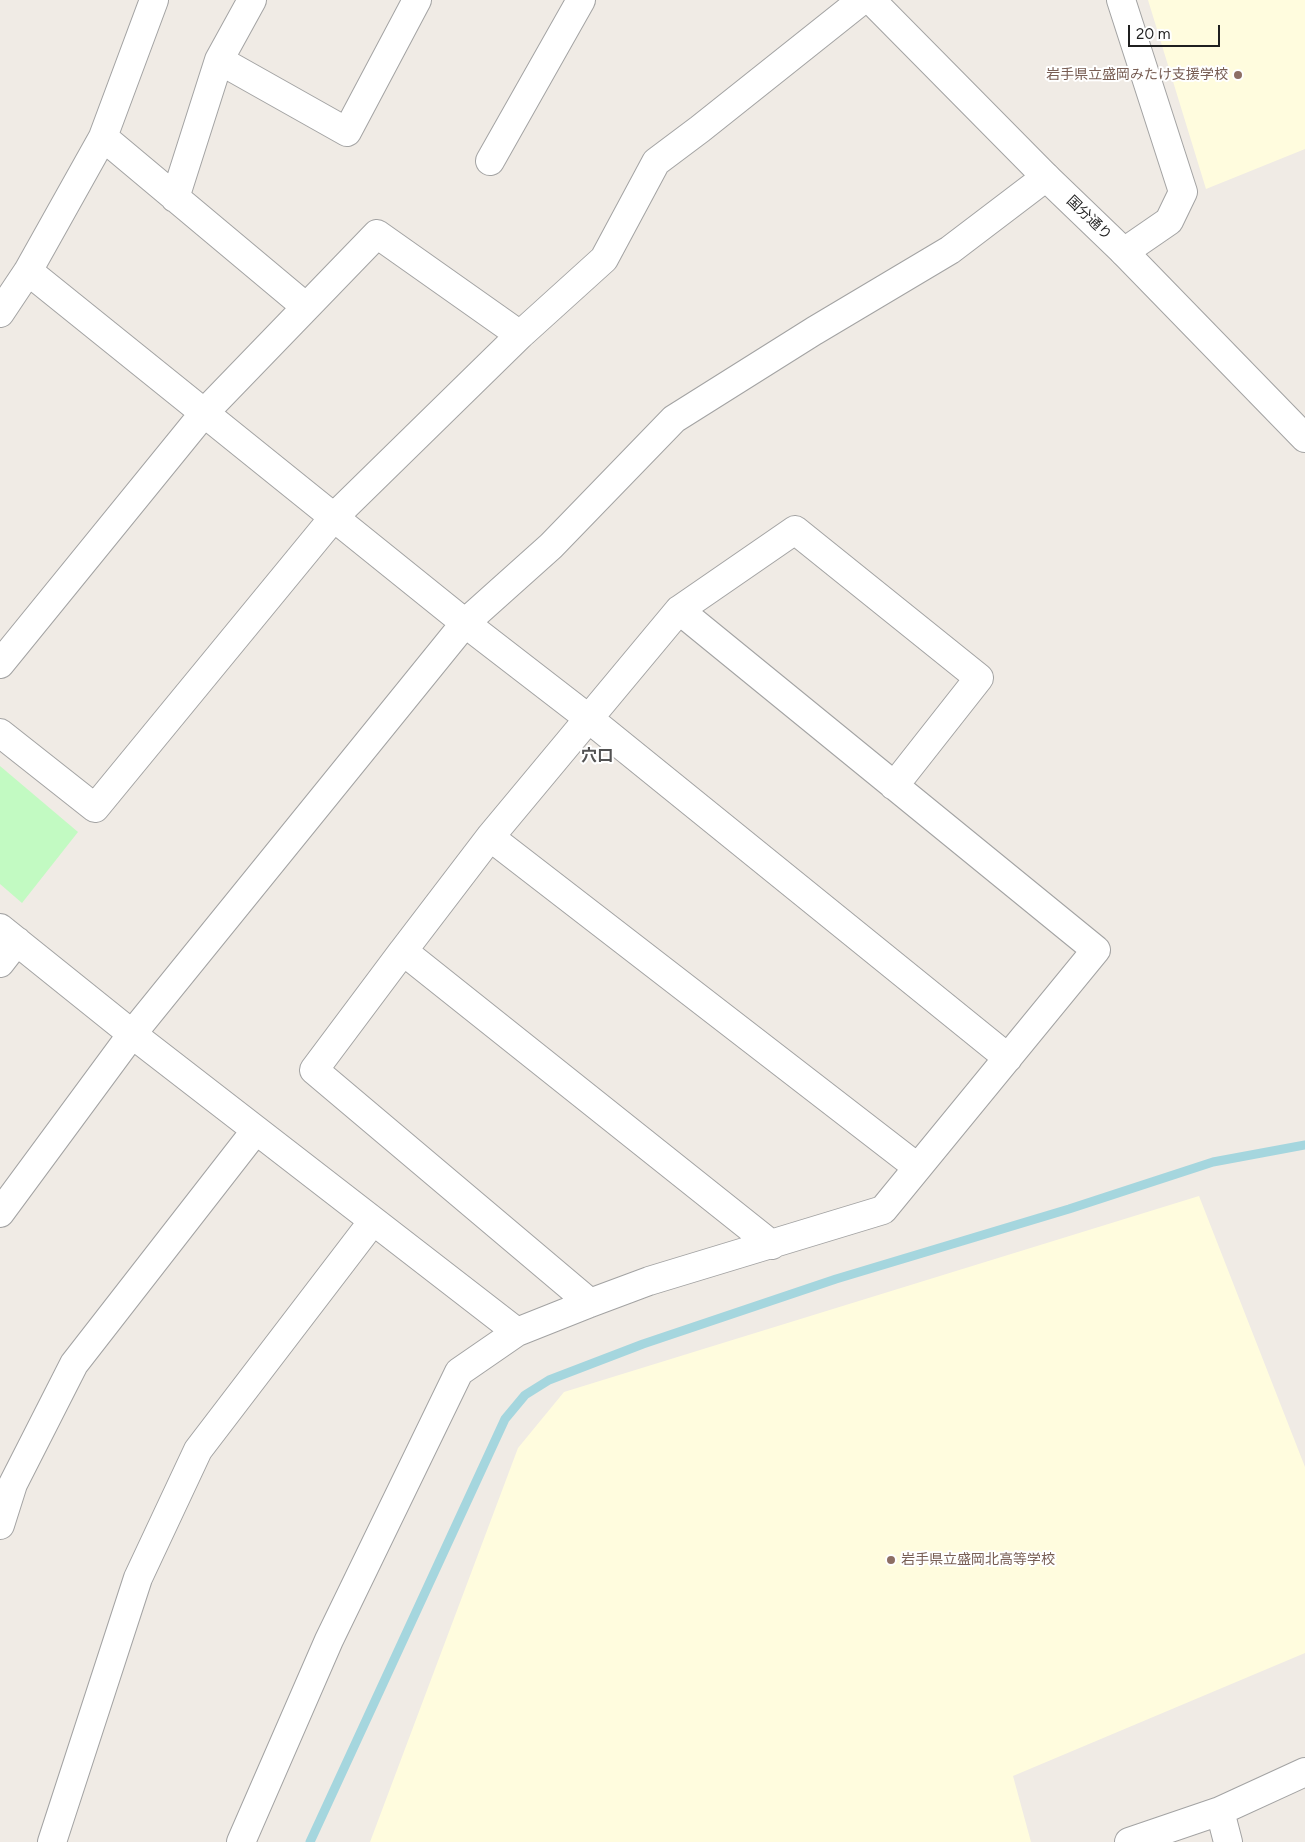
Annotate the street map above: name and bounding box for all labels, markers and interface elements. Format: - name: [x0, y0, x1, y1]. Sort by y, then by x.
- scale bar: [1130, 15, 1222, 47]
- text: 20 m: [1136, 25, 1170, 43]
- place label: 岩手県立盛岡みたけ支援学校: [1046, 67, 1228, 83]
- marker: 岩手県立盛岡みたけ支援学校: [1232, 69, 1244, 81]
- street label: 国分通り: [1063, 193, 1115, 243]
- district label: 穴口: [581, 746, 613, 766]
- place label: 岩手県立盛岡北高等学校: [901, 1552, 1055, 1568]
- marker: 岩手県立盛岡北高等学校: [885, 1554, 897, 1566]

